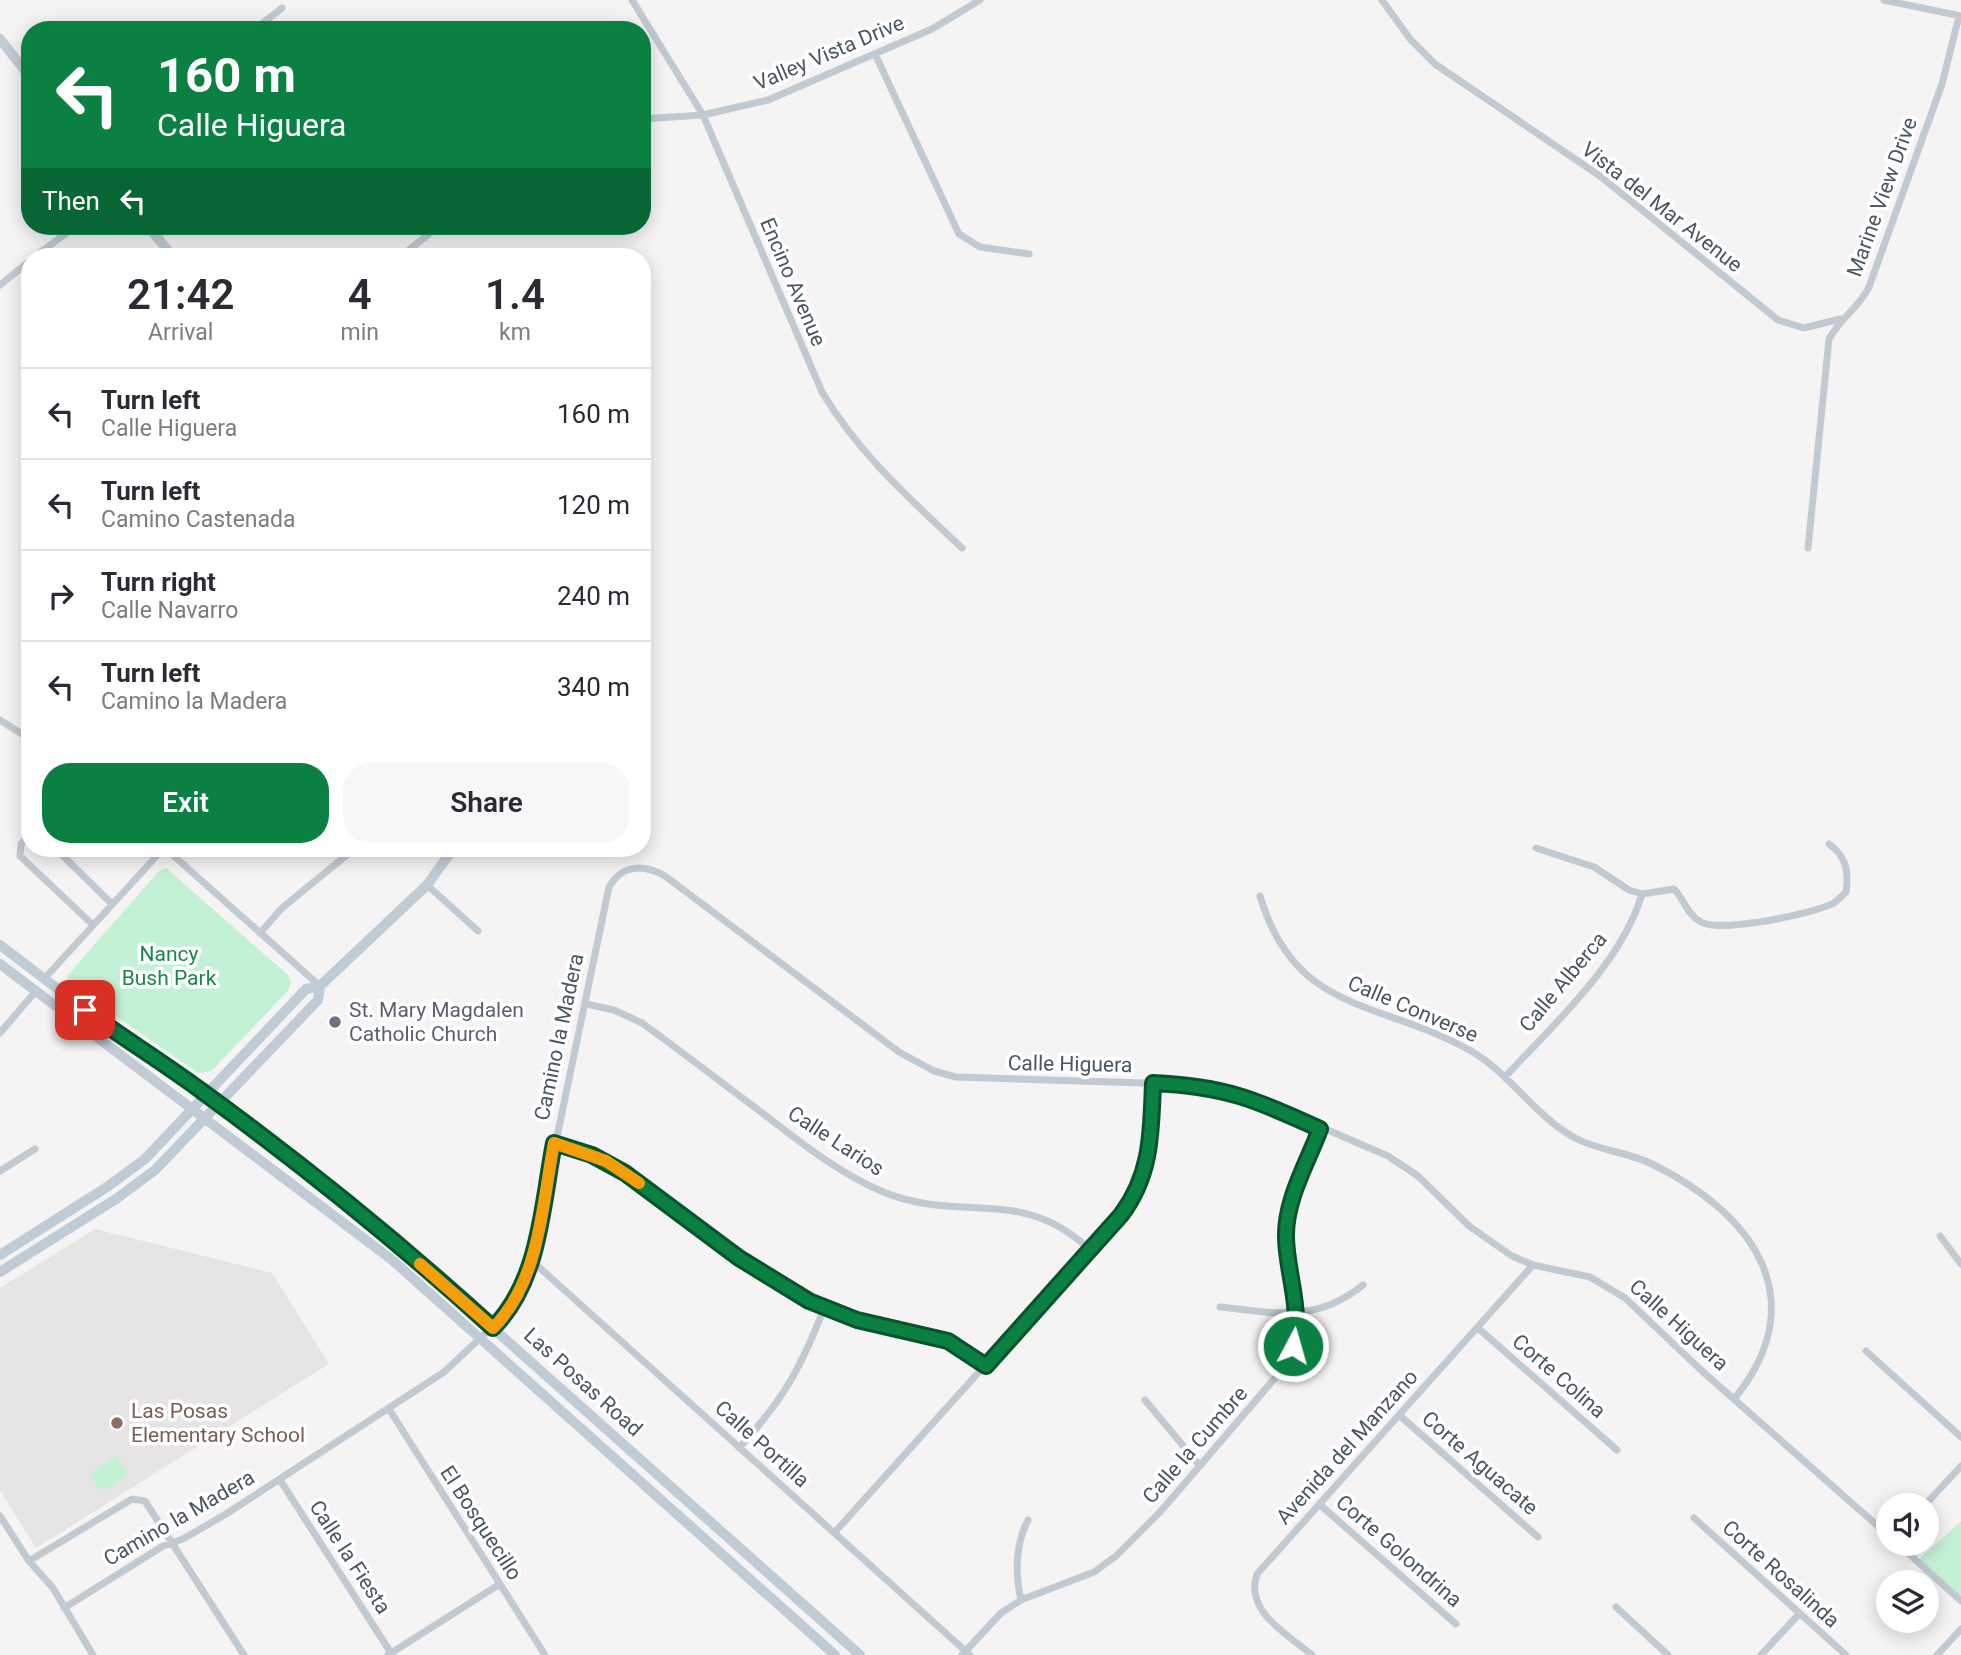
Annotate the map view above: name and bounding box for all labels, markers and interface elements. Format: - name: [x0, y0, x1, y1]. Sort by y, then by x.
- street label: Valley Vista Drive: [750, 11, 908, 95]
- text: 160 m: [157, 47, 296, 104]
- icon: left: [42, 49, 133, 140]
- text: Calle Higuera: [157, 106, 347, 144]
- street label: Marine View Drive: [1842, 114, 1922, 280]
- street label: Vista del Mar Avenue: [1577, 137, 1747, 277]
- icon: left: [114, 182, 152, 220]
- text: Then: [42, 186, 100, 216]
- street label: Encino Avenue: [755, 214, 831, 350]
- text: 21:42: [127, 270, 234, 319]
- text: 4: [348, 270, 372, 319]
- text: 1.4: [485, 270, 545, 319]
- text: Arrival: [148, 319, 213, 346]
- text: min: [340, 319, 379, 346]
- text: km: [499, 319, 531, 346]
- text: Turn left: [101, 385, 200, 415]
- icon: left: [42, 395, 80, 433]
- text: 160 m: [557, 399, 630, 429]
- text: Calle Higuera: [101, 415, 237, 442]
- text: Turn left: [101, 476, 200, 506]
- icon: left: [42, 486, 80, 524]
- text: 120 m: [557, 490, 630, 520]
- text: Camino Castenada: [101, 506, 296, 533]
- text: Turn right: [101, 567, 216, 597]
- icon: right: [42, 577, 80, 615]
- text: 240 m: [557, 581, 630, 611]
- text: Calle Navarro: [101, 597, 238, 624]
- text: Turn left: [101, 658, 200, 688]
- icon: left: [42, 668, 80, 706]
- text: 340 m: [557, 672, 630, 702]
- text: Camino la Madera: [101, 688, 287, 715]
- button: Exit: [42, 763, 329, 843]
- button: Share: [343, 763, 630, 843]
- street label: Calle Alberca: [1514, 927, 1612, 1037]
- park label: Nancy Bush Park: [122, 942, 217, 990]
- street label: Camino la Madera: [530, 951, 588, 1123]
- street label: Calle Converse: [1344, 971, 1482, 1047]
- pin: [55, 980, 115, 1040]
- icon: arrive: [66, 991, 104, 1029]
- place label: St. Mary Magdalen Catholic Church: [349, 998, 524, 1046]
- marker: St. Mary Magdalen Catholic Church: [327, 1014, 343, 1030]
- street label: Calle Higuera: [1008, 1051, 1132, 1077]
- street label: Calle Larios: [784, 1101, 888, 1181]
- street label: Calle Higuera: [1625, 1274, 1733, 1376]
- position arrow: [1256, 1309, 1330, 1383]
- street label: Las Posas Road: [519, 1323, 647, 1441]
- street label: Corte Colina: [1508, 1329, 1610, 1423]
- street label: Avenida del Manzano: [1271, 1365, 1423, 1529]
- street label: Calle la Cumbre: [1138, 1382, 1252, 1508]
- street label: Calle Portilla: [710, 1396, 814, 1492]
- place label: Las Posas Elementary School: [131, 1399, 305, 1447]
- street label: Corte Aguacate: [1417, 1406, 1543, 1520]
- marker: Las Posas Elementary School: [109, 1415, 125, 1431]
- street label: El Bosquecillo: [435, 1461, 527, 1585]
- street label: Camino la Madera: [99, 1465, 259, 1571]
- street label: Corte Golondrina: [1331, 1490, 1467, 1612]
- map controls: [1876, 1493, 1939, 1633]
- button: sound: [1876, 1493, 1939, 1556]
- street label: Calle la Fiesta: [304, 1496, 396, 1618]
- street label: Corte Rosalinda: [1718, 1515, 1844, 1633]
- button: layers: [1876, 1570, 1939, 1633]

